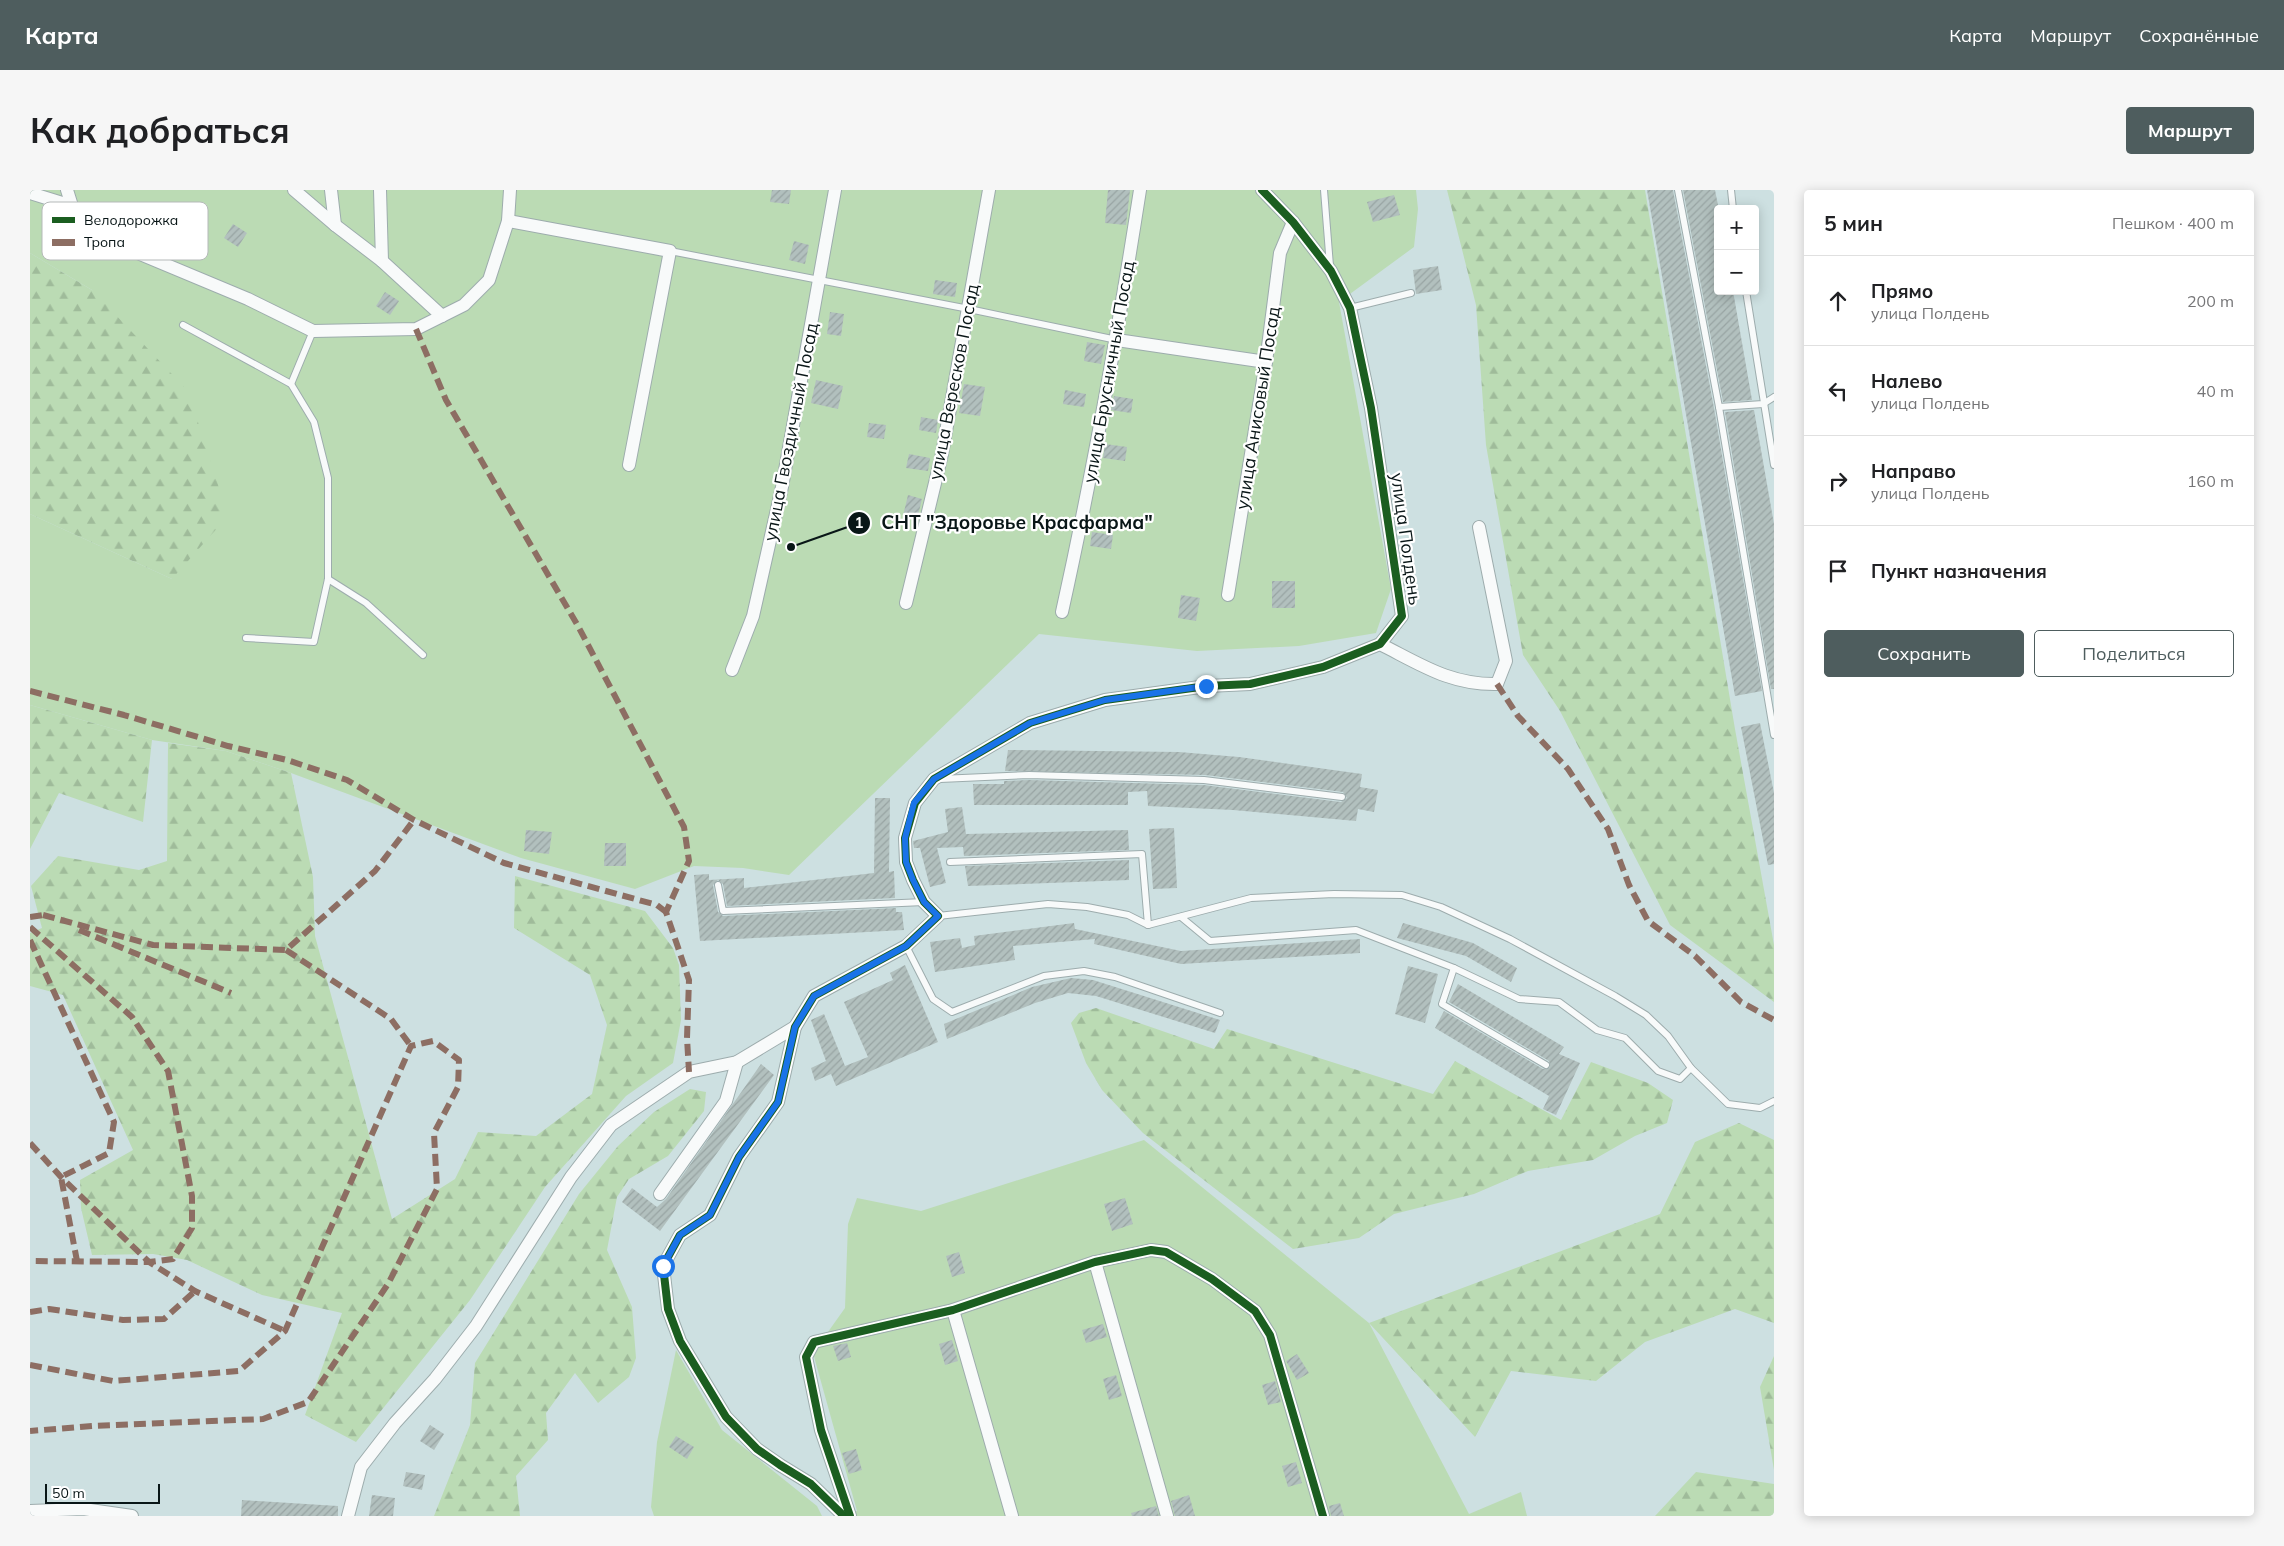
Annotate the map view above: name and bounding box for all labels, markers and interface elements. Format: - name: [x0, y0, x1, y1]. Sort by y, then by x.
- text: Карта: [25, 20, 99, 50]
- text: Карта: [1949, 24, 2002, 47]
- text: Маршрут: [2030, 24, 2111, 47]
- text: Сохранённые: [2139, 24, 2259, 47]
- button: Маршрут: [2126, 107, 2254, 154]
- text: Как добраться: [30, 108, 290, 152]
- legend: [42, 202, 208, 260]
- map controls: [1714, 205, 1759, 295]
- button: +: [1714, 205, 1759, 250]
- text: 5 мин: [1824, 210, 1883, 236]
- text: Велодорожка: [84, 211, 178, 229]
- text: Пешком · 400 m: [2112, 213, 2234, 233]
- text: Тропа: [84, 233, 125, 251]
- button: −: [1714, 250, 1759, 295]
- street label: улица Брусничный Посад: [1078, 259, 1139, 485]
- text: Прямо: [1871, 279, 1933, 303]
- street label: улица Вересков Посад: [923, 282, 984, 482]
- icon: ahead: [1824, 287, 1852, 315]
- text: 200 m: [2187, 291, 2234, 311]
- text: улица Полдень: [1871, 303, 1990, 323]
- street label: улица Анисовый Посад: [1230, 305, 1285, 511]
- street label: улица Гвоздичный Посад: [758, 321, 823, 543]
- text: Налево: [1871, 369, 1943, 393]
- icon: left: [1824, 377, 1852, 405]
- text: 40 m: [2197, 381, 2234, 401]
- text: улица Полдень: [1871, 393, 1990, 413]
- text: Направо: [1871, 459, 1956, 483]
- icon: right: [1824, 467, 1852, 495]
- street label: улица Полдень: [1386, 471, 1427, 607]
- text: 160 m: [2187, 471, 2234, 491]
- text: улица Полдень: [1871, 483, 1990, 503]
- callout: СНТ "Здоровье Красфарма": [846, 506, 1163, 540]
- text: СНТ "Здоровье Красфарма": [881, 510, 1153, 534]
- text: 1: [854, 513, 864, 532]
- icon: arrive: [1824, 557, 1852, 585]
- text: Пункт назначения: [1871, 559, 2047, 583]
- button: Сохранить: [1824, 630, 2024, 677]
- button: Поделиться: [2034, 630, 2234, 677]
- route end: [1195, 675, 1218, 698]
- route start: [652, 1255, 675, 1278]
- scale bar: [45, 1481, 160, 1504]
- text: 50 m: [52, 1484, 85, 1502]

